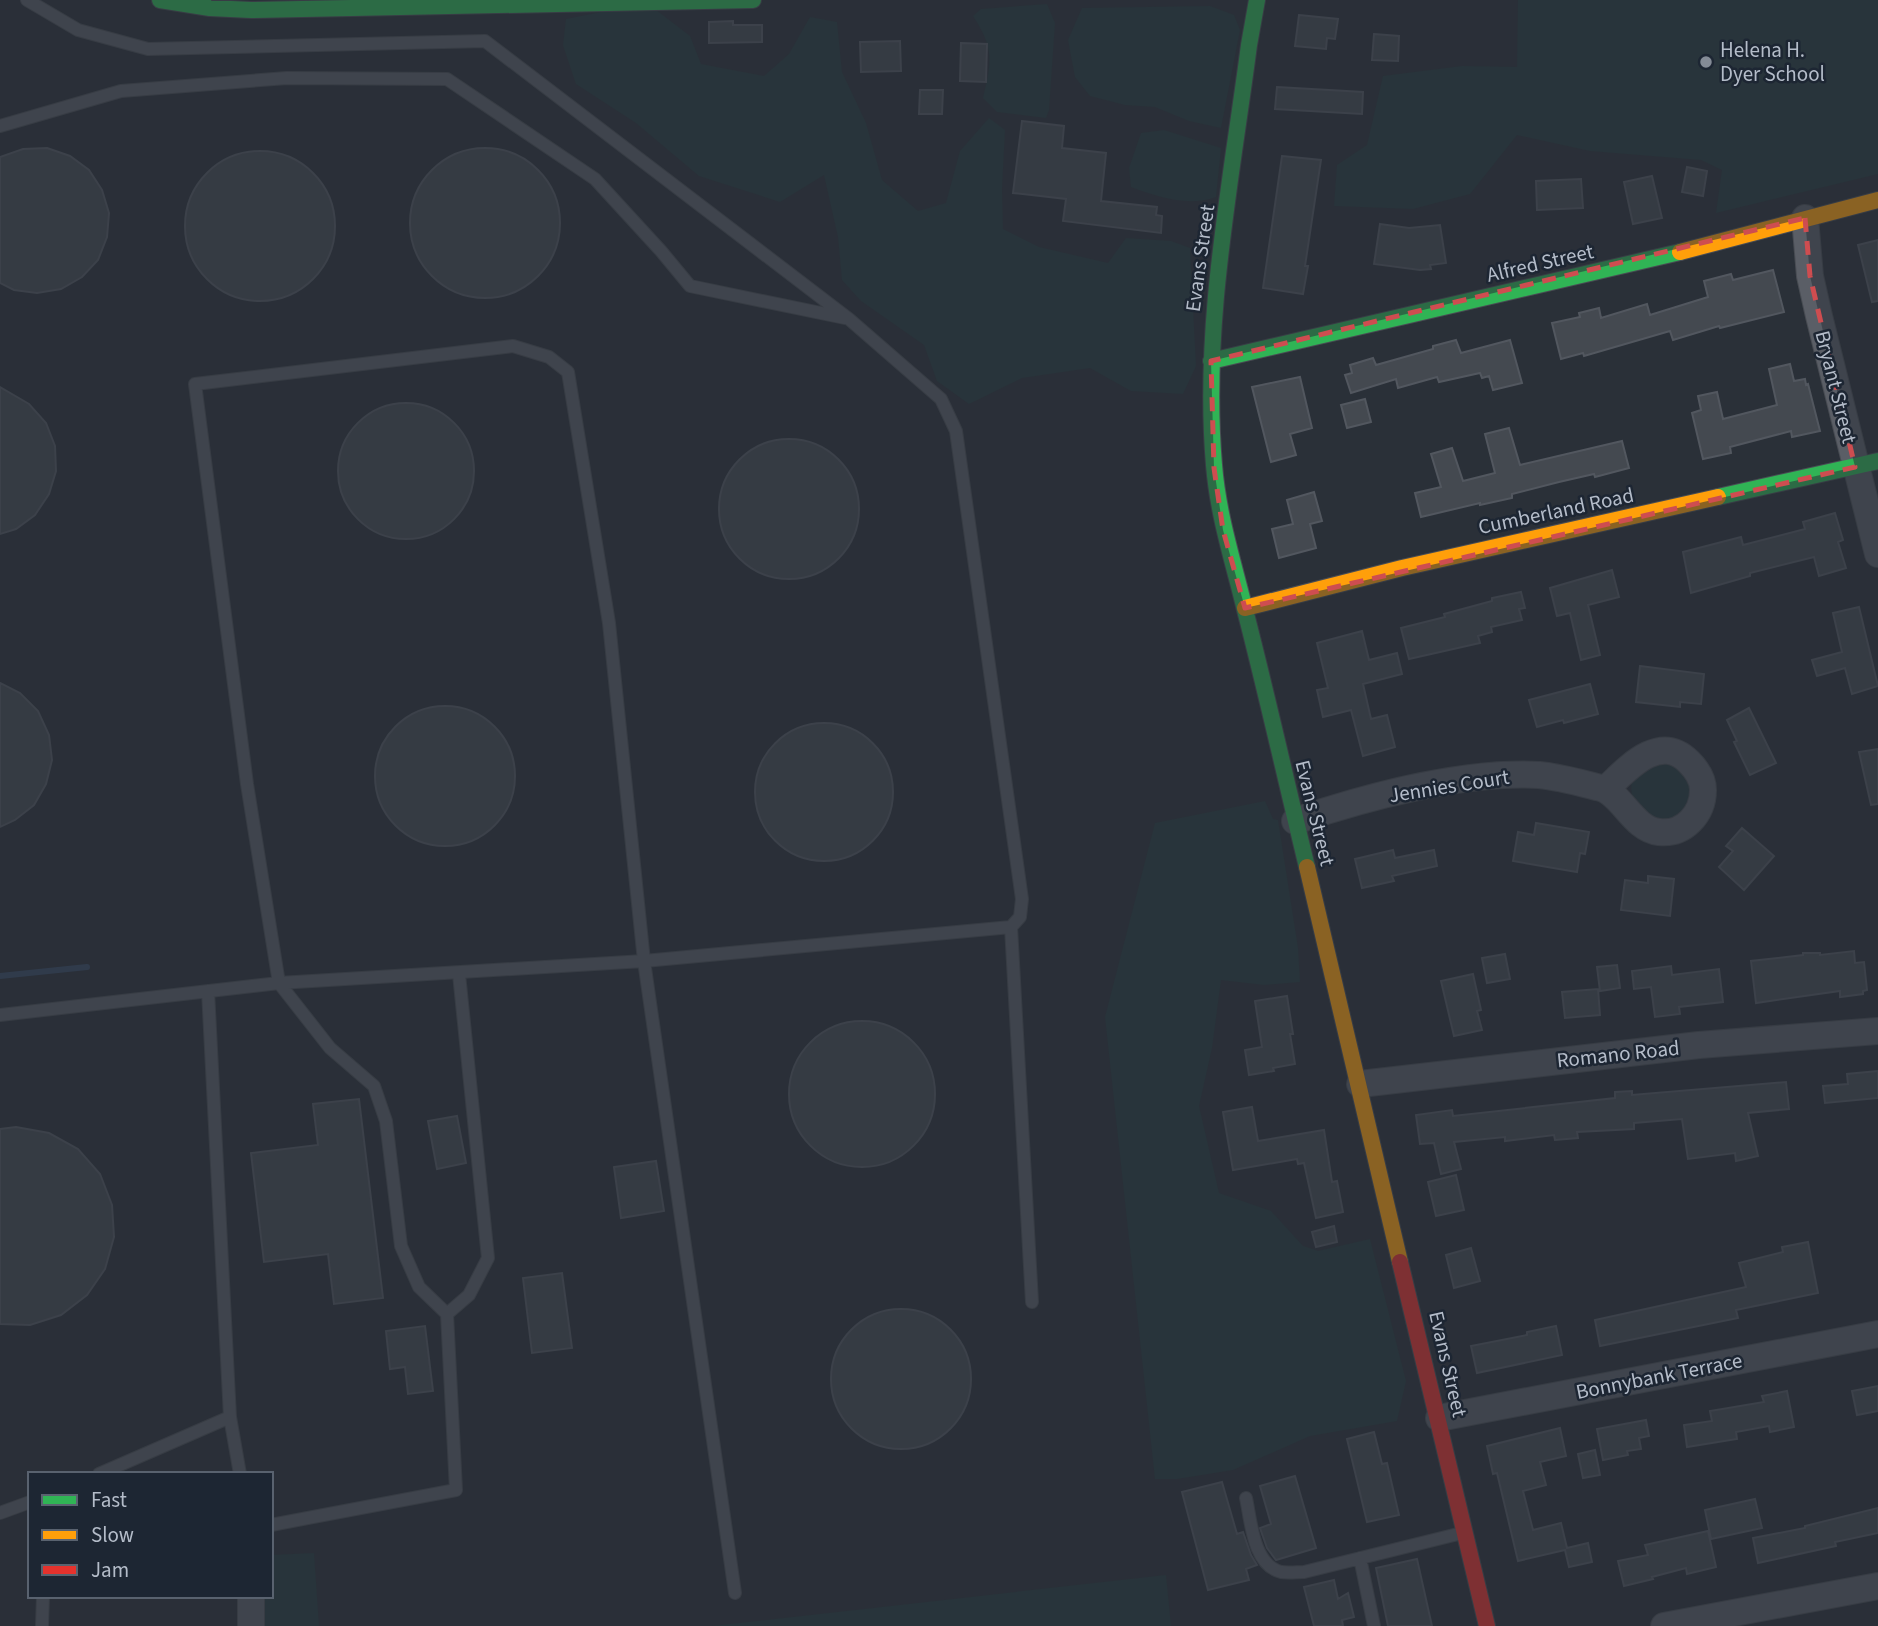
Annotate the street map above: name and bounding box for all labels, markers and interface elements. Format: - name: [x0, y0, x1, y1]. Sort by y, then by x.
- place label: Helena H. Dyer School: [1720, 35, 1825, 89]
- marker: Helena H. Dyer School: [1698, 54, 1714, 70]
- street label: Evans Street: [1178, 202, 1222, 314]
- street label: Alfred Street: [1484, 236, 1596, 290]
- street label: Bryant Street: [1807, 327, 1865, 447]
- street label: Cumberland Road: [1475, 480, 1637, 542]
- street label: Evans Street: [1287, 757, 1343, 869]
- street label: Jennies Court: [1387, 762, 1511, 810]
- street label: Romano Road: [1555, 1033, 1681, 1075]
- street label: Evans Street: [1421, 1308, 1475, 1420]
- street label: Bonnybank Terrace: [1573, 1345, 1745, 1407]
- legend: [28, 1472, 273, 1598]
- text: Fast: [91, 1485, 127, 1515]
- text: Slow: [91, 1520, 134, 1550]
- text: Jam: [91, 1555, 129, 1585]

